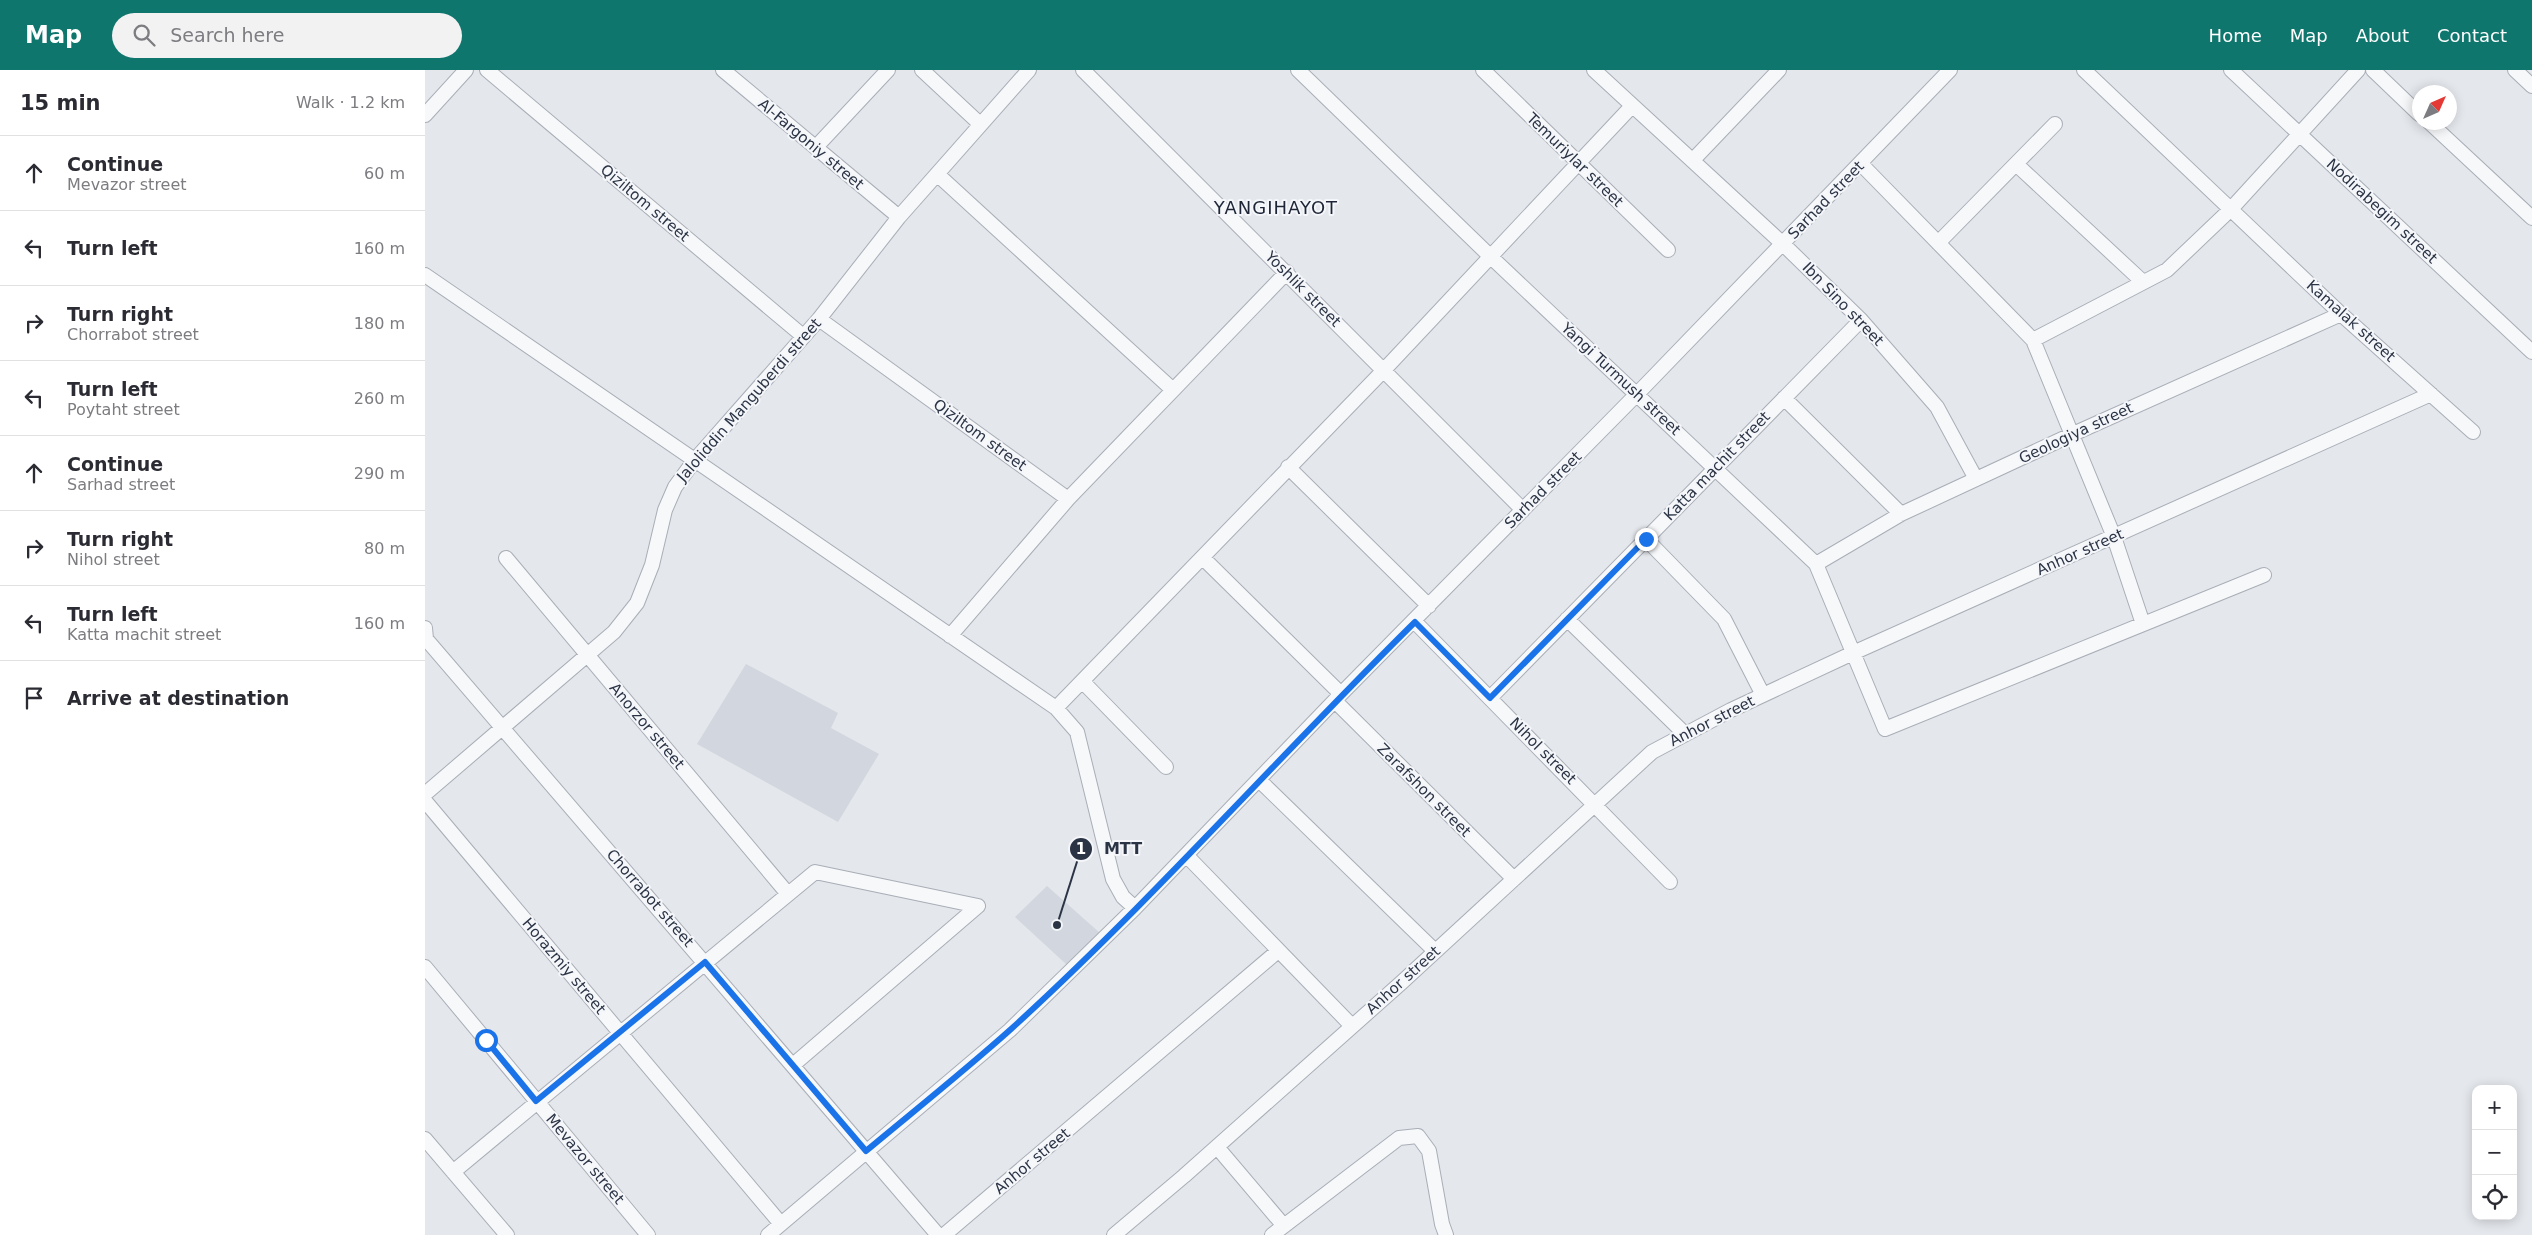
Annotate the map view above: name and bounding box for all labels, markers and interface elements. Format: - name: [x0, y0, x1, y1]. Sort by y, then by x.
- search box: [112, 13, 462, 58]
- text: Map: [25, 21, 82, 49]
- icon: search: [130, 21, 158, 49]
- text: Search here: [170, 24, 284, 46]
- text: Home: [2209, 25, 2262, 46]
- text: Map: [2290, 25, 2328, 46]
- text: About: [2356, 25, 2409, 46]
- text: Contact: [2437, 25, 2507, 46]
- north arrow: [2412, 85, 2457, 130]
- text: 15 min: [20, 91, 101, 115]
- text: Walk · 1.2 km: [296, 93, 405, 112]
- street label: Al-Fargoniy street: [755, 95, 867, 193]
- street label: Temuriylar street: [1522, 109, 1627, 211]
- text: Continue: [67, 153, 163, 175]
- street label: Nodirabegim street: [2323, 155, 2441, 267]
- street label: Sarhad street: [1784, 157, 1868, 243]
- icon: ahead: [20, 159, 48, 187]
- street label: Qiziltom street: [597, 161, 693, 245]
- text: 60 m: [364, 164, 405, 183]
- text: Mevazor street: [67, 175, 187, 194]
- district label: YANGIHAYOT: [1213, 197, 1338, 218]
- icon: left: [20, 234, 48, 262]
- text: Turn left: [67, 237, 158, 259]
- text: 160 m: [354, 239, 405, 258]
- street label: Yoshlik street: [1261, 247, 1345, 331]
- street label: Ibn Sino street: [1799, 258, 1887, 350]
- street label: Kamalak street: [2303, 276, 2399, 366]
- text: Turn right: [67, 303, 173, 325]
- icon: right: [20, 309, 48, 337]
- text: 180 m: [354, 314, 405, 333]
- street label: Jaloliddin Manguberdi street: [673, 315, 825, 486]
- street label: Yangi Turmush street: [1557, 318, 1684, 439]
- text: Chorrabot street: [67, 325, 199, 344]
- text: Turn left: [67, 378, 158, 400]
- icon: left: [20, 384, 48, 412]
- text: 260 m: [354, 389, 405, 408]
- street label: Qiziltom street: [930, 395, 1030, 475]
- street label: Geologiya street: [2016, 399, 2136, 467]
- text: Poytaht street: [67, 400, 180, 419]
- street label: Katta machit street: [1660, 408, 1774, 524]
- street label: Sarhad street: [1501, 448, 1585, 532]
- text: Continue: [67, 453, 163, 475]
- icon: ahead: [20, 459, 48, 487]
- text: 290 m: [354, 464, 405, 483]
- text: Sarhad street: [67, 475, 175, 494]
- street label: Anhor street: [2034, 525, 2126, 579]
- text: Turn right: [67, 528, 173, 550]
- route end: [1635, 528, 1658, 551]
- icon: right: [20, 534, 48, 562]
- text: 80 m: [364, 539, 405, 558]
- text: Nihol street: [67, 550, 160, 569]
- text: Turn left: [67, 603, 158, 625]
- icon: left: [20, 609, 48, 637]
- text: 160 m: [354, 614, 405, 633]
- text: Katta machit street: [67, 625, 221, 644]
- street label: Anorzor street: [606, 679, 688, 773]
- icon: arrive: [20, 684, 48, 712]
- text: Arrive at destination: [67, 687, 289, 709]
- street label: Anhor street: [1666, 692, 1758, 750]
- street label: Nihol street: [1506, 714, 1580, 788]
- street label: Zarafshon street: [1374, 740, 1475, 841]
- callout: MTT: [1069, 833, 1152, 864]
- text: MTT: [1104, 839, 1142, 858]
- text: 1: [1076, 840, 1086, 858]
- street label: Chorrabot street: [603, 845, 697, 951]
- street label: Horazmiy street: [519, 914, 610, 1018]
- street label: Anhor street: [1362, 942, 1444, 1018]
- route start: [475, 1029, 498, 1052]
- map controls: [2472, 1085, 2517, 1220]
- button: +: [2472, 1085, 2517, 1130]
- street label: Mevazor street: [542, 1110, 628, 1208]
- street label: Anhor street: [990, 1124, 1074, 1198]
- button: −: [2472, 1130, 2517, 1175]
- button: locate: [2472, 1175, 2517, 1220]

